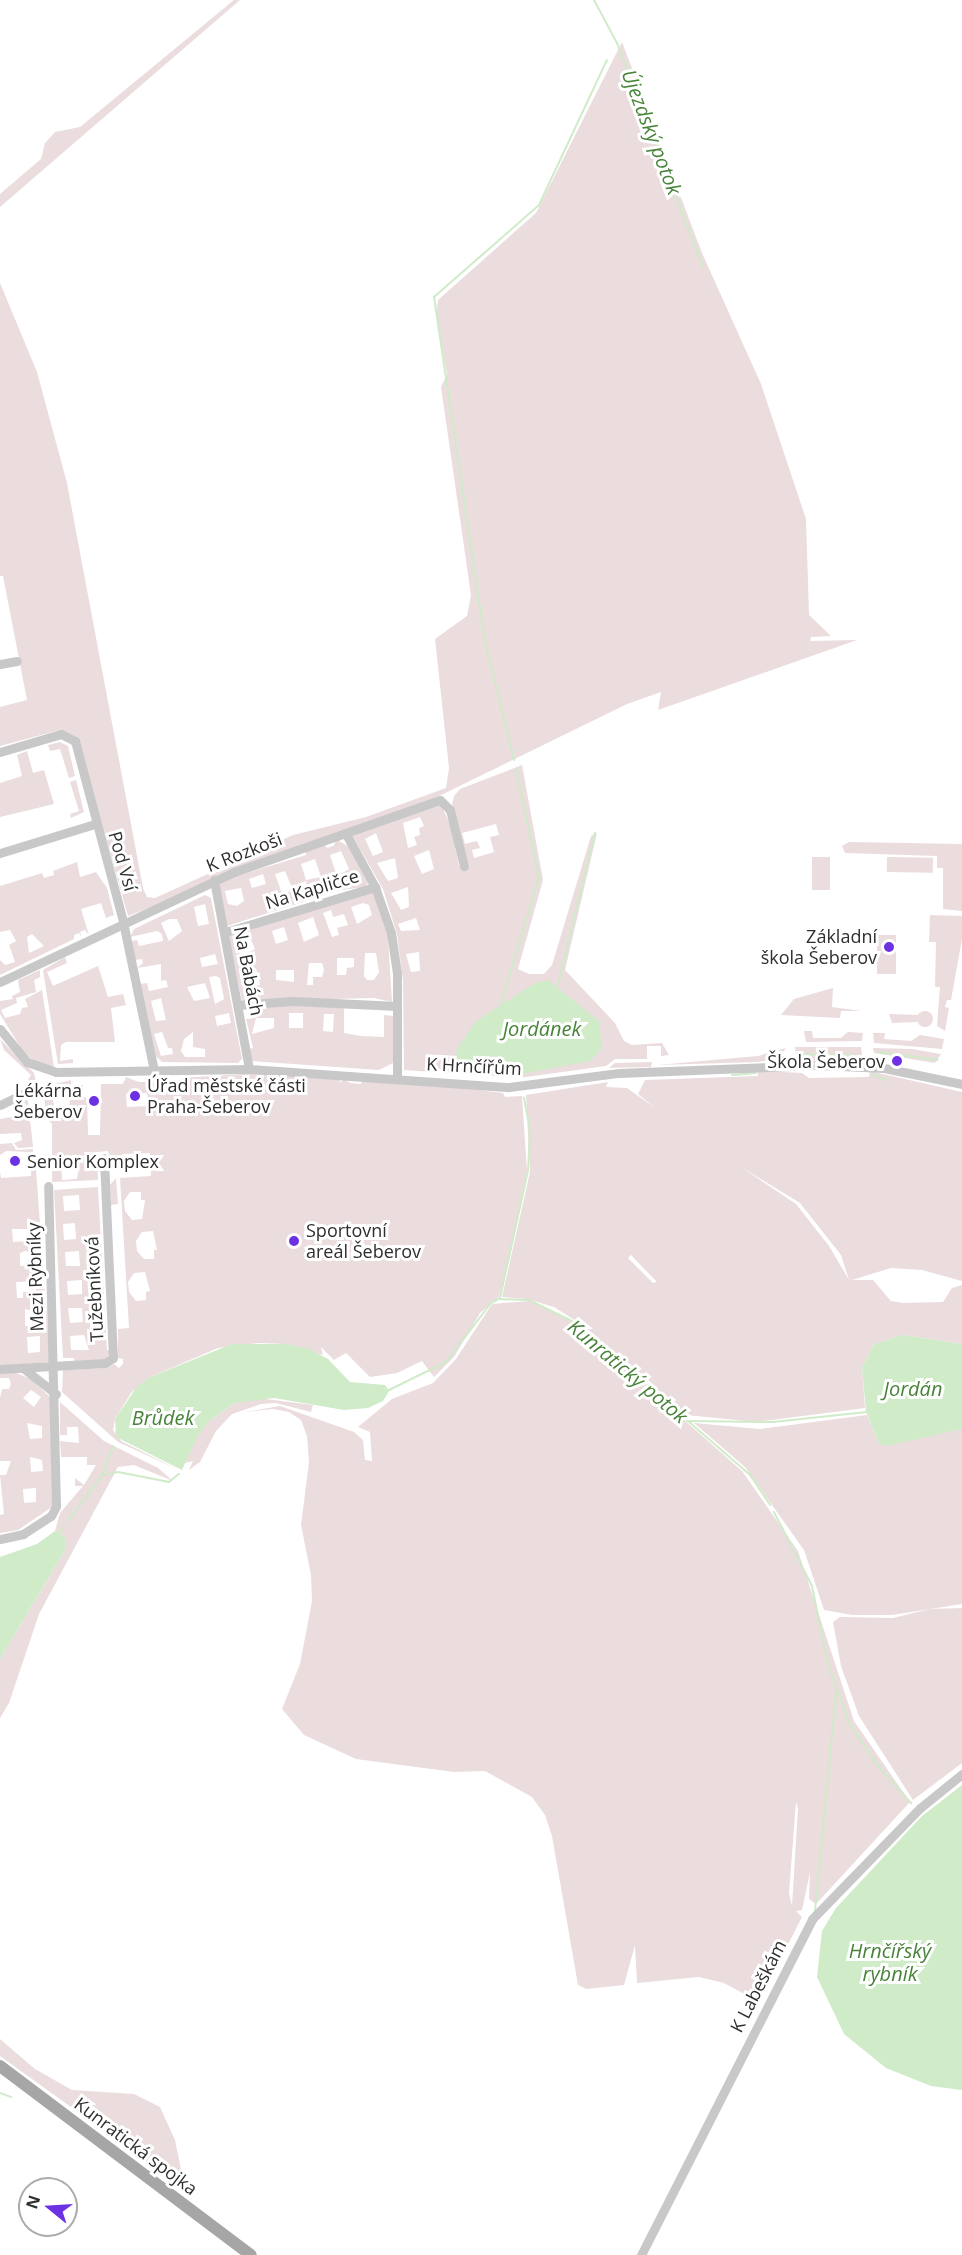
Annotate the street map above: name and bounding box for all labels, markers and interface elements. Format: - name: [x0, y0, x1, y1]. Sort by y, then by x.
- water label: Újezdský potok: [617, 66, 687, 198]
- street label: K Rozkoši: [203, 828, 285, 876]
- street label: Pod Vsí: [104, 829, 142, 893]
- street label: Na Kapličce: [263, 865, 361, 913]
- street label: Na Babách: [230, 925, 268, 1017]
- place label: Základní škola Šeberov: [761, 926, 877, 968]
- marker: Základní škola Šeberov: [882, 940, 896, 954]
- water label: Jordánek: [503, 1016, 581, 1040]
- place label: Škola Šeberov: [767, 1050, 885, 1072]
- street label: K Hrnčířům: [426, 1053, 522, 1079]
- marker: Škola Šeberov: [890, 1054, 904, 1068]
- place label: Úřad městské části Praha-Šeberov: [147, 1075, 306, 1118]
- place label: Lékárna Šeberov: [14, 1080, 82, 1122]
- marker: Úřad městské části Praha-Šeberov: [128, 1089, 142, 1103]
- marker: Lékárna Šeberov: [87, 1094, 101, 1108]
- place label: Senior Komplex: [27, 1150, 159, 1172]
- marker: Senior Komplex: [8, 1154, 22, 1168]
- place label: Sportovní areál Šeberov: [306, 1220, 421, 1262]
- street label: Mezi Rybníky: [22, 1222, 48, 1332]
- marker: Sportovní areál Šeberov: [287, 1234, 301, 1248]
- street label: Tužebníková: [80, 1236, 108, 1342]
- water label: Kunratický potok: [563, 1314, 693, 1428]
- water label: Jordán: [884, 1376, 942, 1400]
- water label: Brůdek: [132, 1405, 194, 1429]
- street label: K Labeškám: [725, 1936, 791, 2036]
- water label: Hrnčířský rybník: [849, 1939, 931, 1986]
- street label: Kunratická spojka: [70, 2093, 202, 2199]
- north arrow: [18, 2177, 78, 2237]
- text: N: [20, 2192, 45, 2212]

